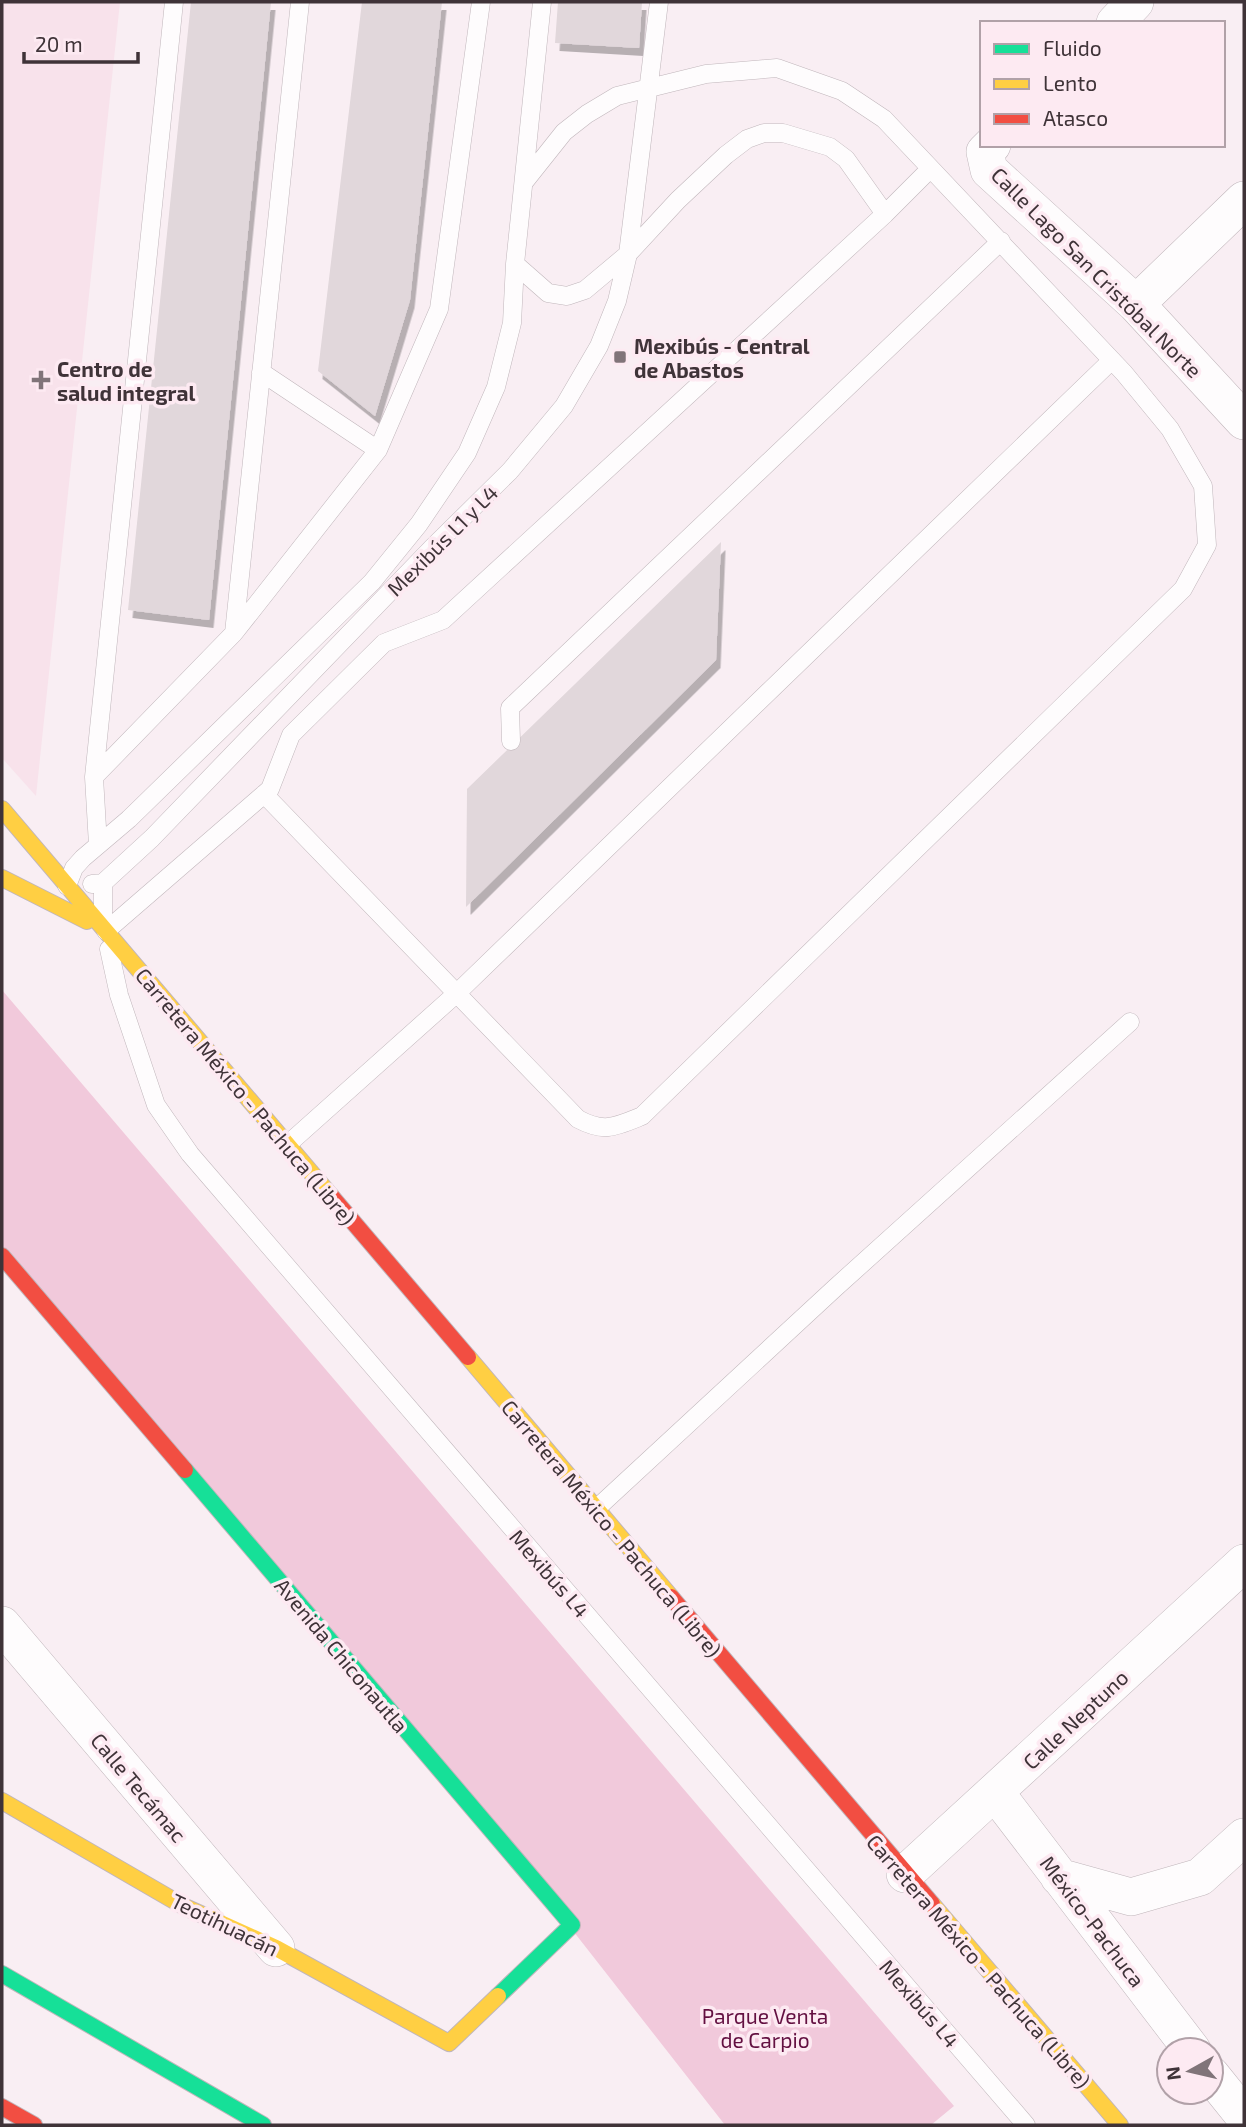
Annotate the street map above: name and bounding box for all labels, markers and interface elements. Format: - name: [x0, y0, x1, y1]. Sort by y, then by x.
- scale bar: [24, 21, 138, 65]
- legend: [980, 21, 1225, 147]
- text: 20 m: [35, 31, 83, 56]
- text: Fluido: [1043, 35, 1102, 60]
- text: Lento: [1043, 70, 1097, 95]
- text: Atasco: [1043, 105, 1108, 130]
- street label: Calle Lago San Cristóbal Norte: [987, 162, 1207, 382]
- place label: Mexibús - Central de Abastos: [634, 333, 810, 382]
- marker: Mexibús - Central de Abastos: [612, 349, 628, 365]
- place label: Centro de salud integral: [57, 356, 195, 405]
- marker: Centro de salud integral: [31, 370, 51, 390]
- street label: Mexibús L1 y L4: [382, 480, 502, 600]
- street label: Carretera México - Pachuca (Libre): [131, 962, 361, 1230]
- street label: Carretera México - Pachuca (Libre): [497, 1394, 727, 1662]
- street label: Mexibús L4: [505, 1524, 595, 1622]
- street label: Avenida Chiconautla: [270, 1573, 414, 1737]
- street label: Calle Neptuno: [1017, 1664, 1133, 1774]
- street label: Calle Tecámac: [86, 1727, 192, 1847]
- street label: Carretera México - Pachuca (Libre): [862, 1829, 1096, 2093]
- street label: México-Pachuca: [1036, 1851, 1150, 1991]
- street label: Teotihuacán: [167, 1887, 283, 1961]
- street label: Mexibús L4: [875, 1954, 965, 2052]
- park label: Parque Venta de Carpio: [702, 2003, 828, 2052]
- north arrow: [1155, 2036, 1225, 2106]
- text: N: [1160, 2065, 1185, 2082]

